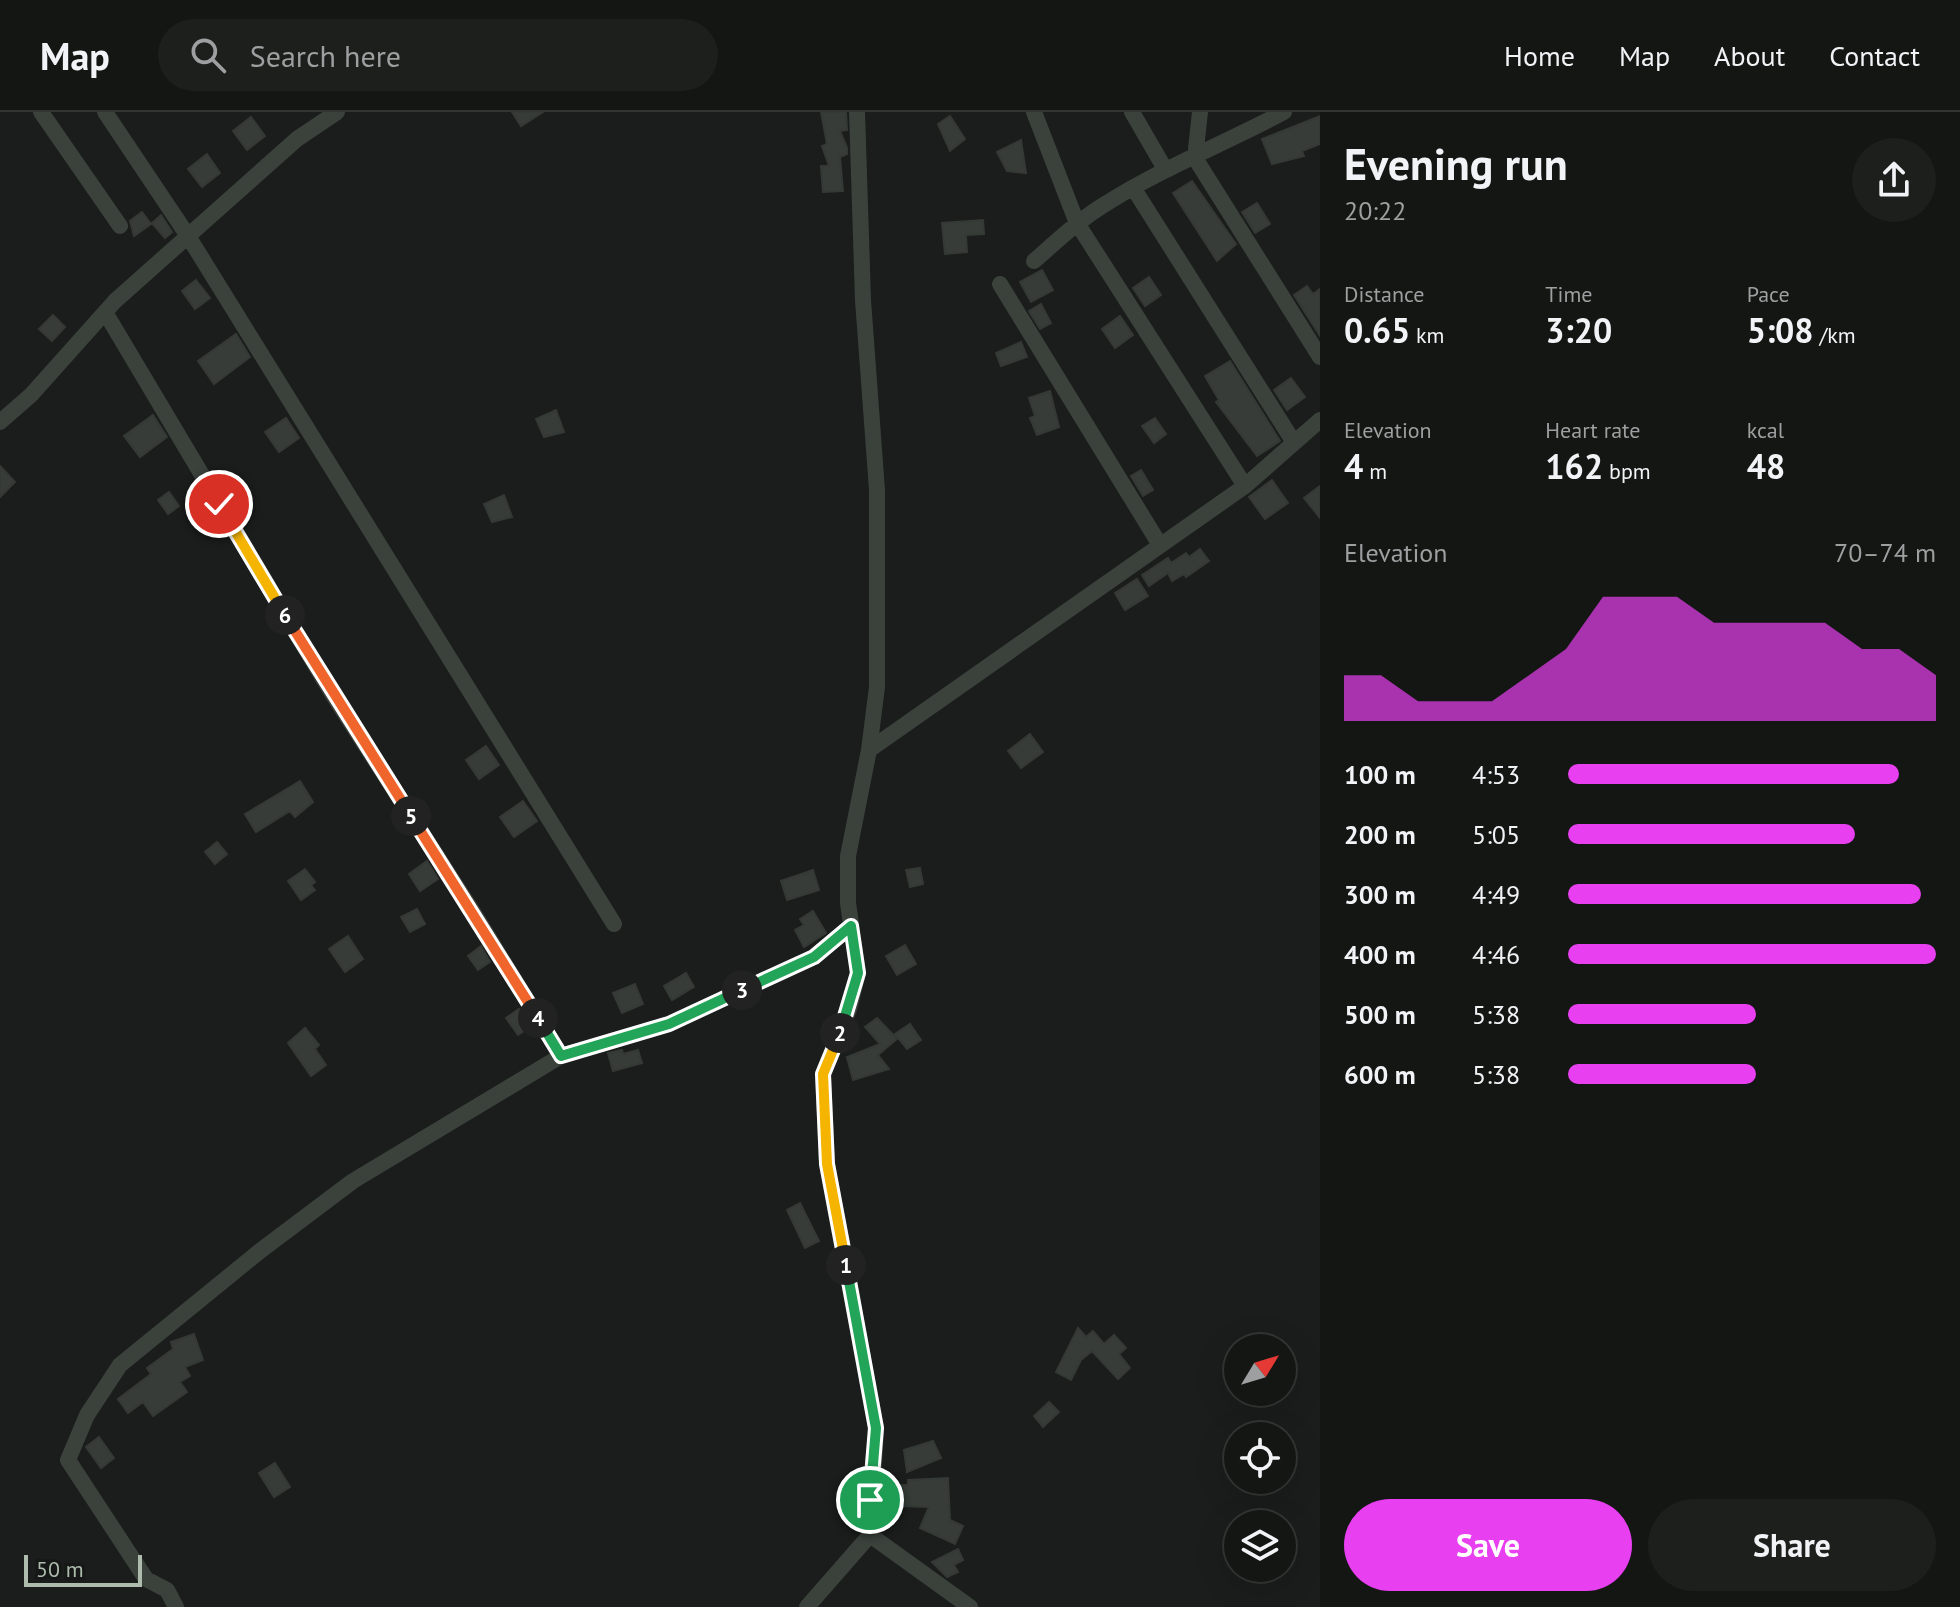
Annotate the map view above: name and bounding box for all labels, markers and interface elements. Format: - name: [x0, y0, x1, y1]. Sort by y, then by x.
- search box: [158, 19, 718, 91]
- text: Map: [40, 31, 110, 80]
- icon: search: [186, 33, 230, 77]
- text: Search here: [250, 36, 401, 75]
- text: Home: [1504, 37, 1575, 74]
- text: Map: [1619, 37, 1670, 74]
- text: About: [1714, 37, 1785, 74]
- text: Contact: [1829, 37, 1920, 74]
- text: Evening run: [1344, 135, 1568, 192]
- button: share: [1852, 138, 1936, 222]
- text: 20:22: [1344, 194, 1406, 227]
- text: Distance: [1344, 280, 1425, 308]
- text: Time: [1545, 280, 1592, 308]
- text: Pace: [1747, 280, 1790, 308]
- text: 0.65: [1344, 308, 1410, 352]
- text: 3:20: [1545, 308, 1612, 352]
- text: 5:08: [1747, 308, 1814, 352]
- text: km: [1410, 321, 1444, 349]
- text: /km: [1814, 321, 1856, 349]
- text: Elevation: [1344, 416, 1432, 444]
- text: Heart rate: [1545, 416, 1640, 444]
- text: kcal: [1747, 416, 1784, 444]
- text: 4: [1344, 444, 1363, 488]
- text: 162: [1545, 444, 1603, 488]
- text: 48: [1747, 444, 1785, 488]
- text: m: [1363, 457, 1387, 485]
- text: bpm: [1603, 457, 1651, 485]
- pin: [185, 470, 253, 538]
- icon: check: [197, 482, 241, 526]
- text: Elevation: [1344, 536, 1448, 569]
- text: 70–74 m: [1834, 536, 1936, 569]
- pin: 6: [265, 595, 305, 635]
- text: 6: [279, 601, 291, 629]
- text: 100 m: [1344, 758, 1416, 791]
- text: 4:53: [1472, 758, 1520, 791]
- pin: 5: [391, 796, 431, 836]
- text: 5: [405, 802, 417, 830]
- text: 200 m: [1344, 818, 1416, 851]
- text: 5:05: [1472, 818, 1520, 851]
- text: 300 m: [1344, 878, 1416, 911]
- text: 4:49: [1472, 878, 1520, 911]
- text: 400 m: [1344, 938, 1416, 971]
- text: 4:46: [1472, 938, 1520, 971]
- pin: 3: [722, 970, 762, 1010]
- text: 3: [736, 976, 748, 1004]
- pin: 4: [518, 998, 558, 1038]
- text: 500 m: [1344, 998, 1416, 1031]
- text: 5:38: [1472, 998, 1520, 1031]
- text: 4: [532, 1004, 544, 1032]
- pin: 2: [820, 1013, 860, 1053]
- text: 2: [834, 1019, 846, 1047]
- text: 600 m: [1344, 1058, 1416, 1091]
- text: 5:38: [1472, 1058, 1520, 1091]
- pin: 1: [826, 1245, 866, 1285]
- text: 1: [840, 1251, 852, 1279]
- north arrow: [1224, 1334, 1296, 1406]
- map controls: [1224, 1334, 1296, 1582]
- button: locate: [1224, 1422, 1296, 1494]
- pin: [836, 1466, 904, 1534]
- icon: arrive: [848, 1478, 892, 1522]
- button: Save: [1344, 1499, 1632, 1591]
- button: Share: [1648, 1499, 1936, 1591]
- button: layers: [1224, 1510, 1296, 1582]
- scale bar: [24, 1551, 142, 1587]
- text: 50 m: [36, 1555, 84, 1583]

